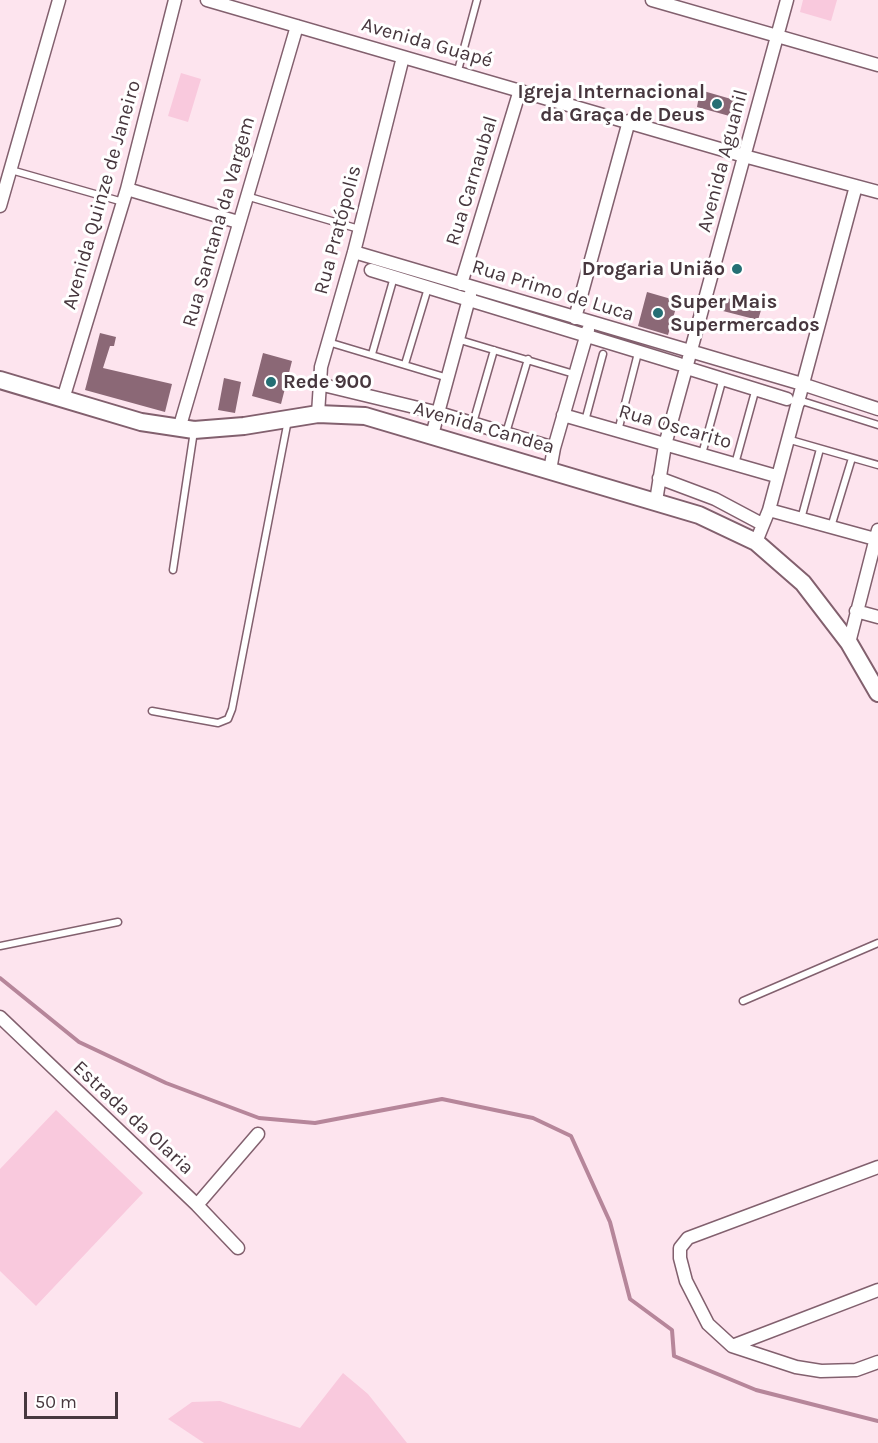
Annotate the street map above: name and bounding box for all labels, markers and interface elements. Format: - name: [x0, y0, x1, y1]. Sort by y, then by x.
- street label: Avenida Guapé: [359, 13, 495, 73]
- street label: Avenida Quinze de Janeiro: [58, 78, 146, 312]
- place label: Igreja Internacional da Graça de Deus: [518, 80, 705, 127]
- street label: Avenida Aguanil: [692, 87, 754, 235]
- marker: Igreja Internacional da Graça de Deus: [710, 97, 724, 111]
- street label: Rua Carnaubal: [441, 113, 503, 249]
- street label: Rua Santana da Vargem: [177, 114, 261, 330]
- street label: Rua Pratópolis: [309, 163, 367, 297]
- street label: Rua Primo de Luca: [469, 255, 637, 327]
- place label: Drogaria União: [582, 257, 725, 281]
- marker: Drogaria União: [730, 262, 744, 276]
- place label: Super Mais Supermercados: [670, 290, 820, 337]
- marker: Super Mais Supermercados: [651, 306, 665, 320]
- place label: Rede 900: [283, 370, 372, 394]
- marker: Rede 900: [264, 375, 278, 389]
- street label: Avenida Candea: [411, 396, 557, 460]
- street label: Rua Oscarito: [616, 399, 734, 455]
- street label: Estrada da Olaria: [68, 1056, 198, 1180]
- scale bar: [27, 1380, 122, 1418]
- text: 50 m: [35, 1391, 77, 1413]

